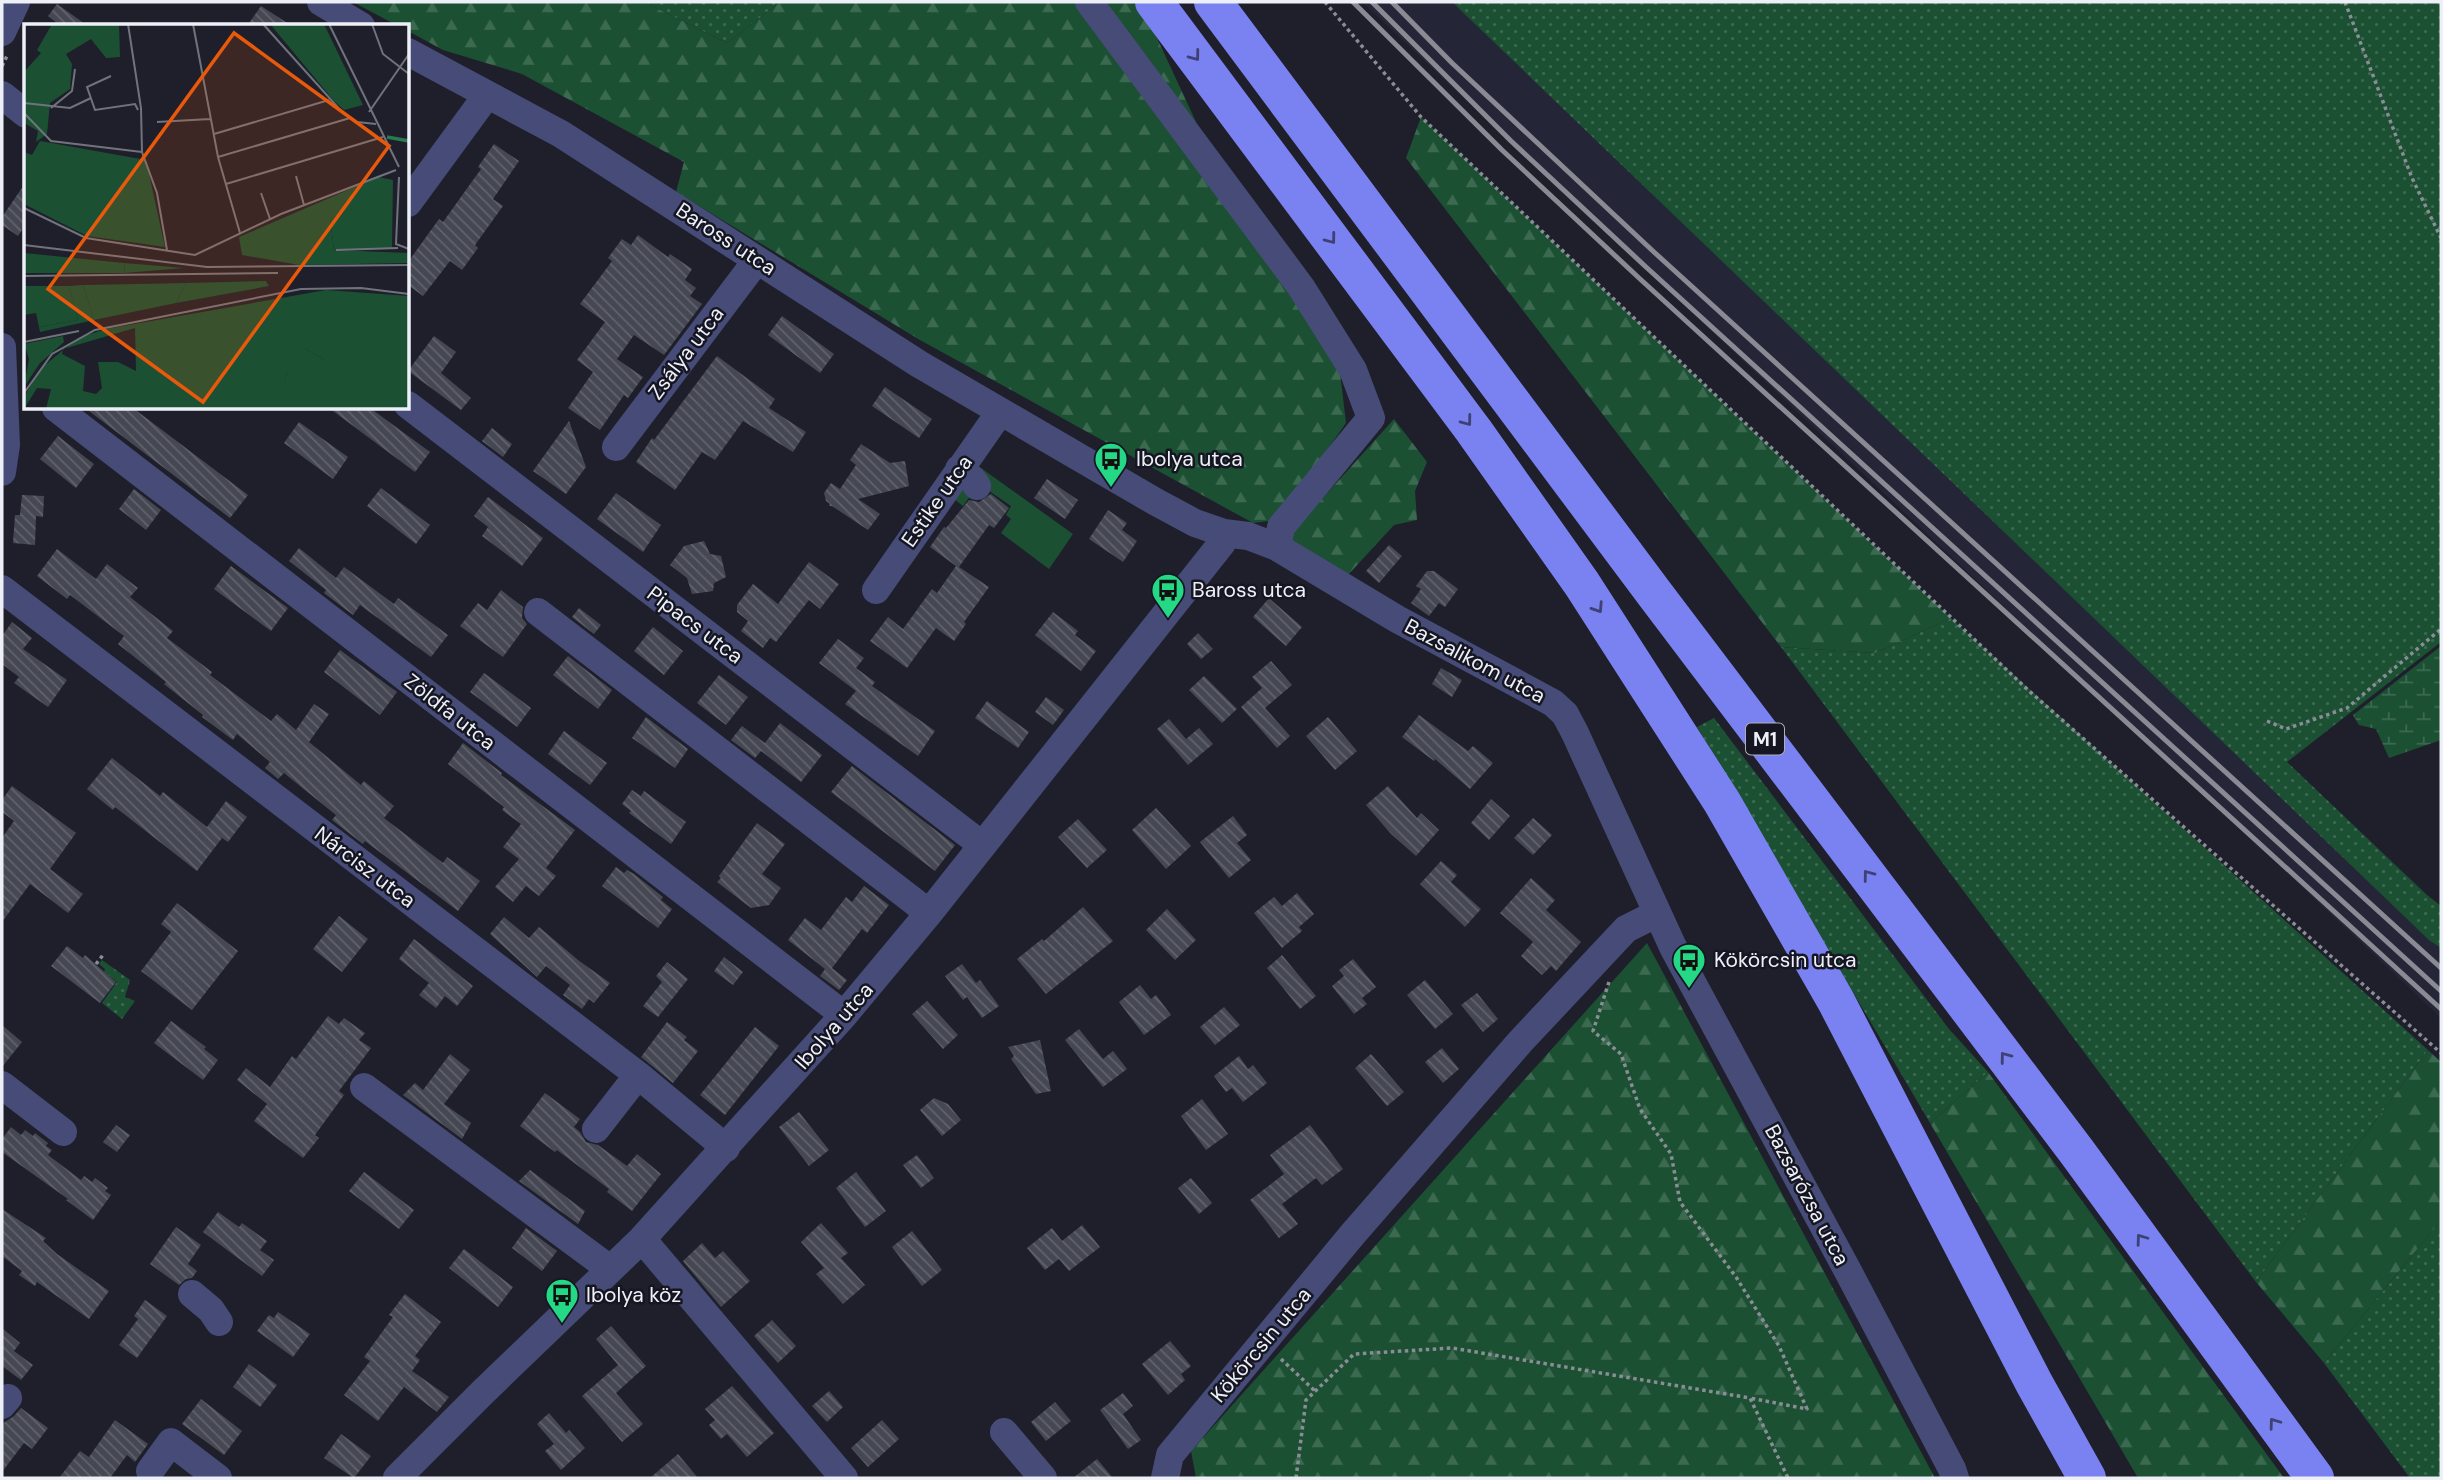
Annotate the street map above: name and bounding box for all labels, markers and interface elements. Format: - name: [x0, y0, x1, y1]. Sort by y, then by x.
- inset map: [24, 24, 410, 410]
- one-way arrow: [1187, 49, 1200, 61]
- street label: Baross utca: [671, 196, 781, 282]
- one-way arrow: [1323, 231, 1335, 244]
- street label: Zsálya utca: [642, 301, 730, 405]
- one-way arrow: [1459, 414, 1471, 426]
- bus stop icon: Ibolya utca: [1092, 440, 1130, 489]
- place label: Ibolya utca: [1136, 445, 1243, 473]
- street label: Estike utca: [895, 450, 979, 552]
- bus stop icon: Baross utca: [1149, 571, 1187, 620]
- place label: Baross utca: [1192, 576, 1306, 604]
- street label: Pipacs utca: [641, 580, 749, 670]
- one-way arrow: [1589, 600, 1602, 613]
- street label: Bazsalikom utca: [1400, 612, 1550, 710]
- street label: Zöldfa utca: [399, 667, 501, 757]
- road number: M1: [1746, 724, 1784, 754]
- street label: Nárcisz utca: [309, 820, 421, 914]
- one-way arrow: [1863, 870, 1876, 883]
- bus stop icon: Kökörcsin utca: [1670, 941, 1708, 990]
- place label: Kökörcsin utca: [1714, 946, 1856, 974]
- street label: Ibolya utca: [788, 977, 880, 1075]
- one-way arrow: [2000, 1052, 2013, 1064]
- street label: Bazsarózsa utca: [1758, 1120, 1856, 1270]
- one-way arrow: [2136, 1234, 2149, 1247]
- bus stop icon: Ibolya köz: [543, 1276, 581, 1325]
- place label: Ibolya köz: [586, 1281, 681, 1309]
- street label: Kökörcsin utca: [1205, 1281, 1317, 1409]
- one-way arrow: [2270, 1418, 2283, 1431]

